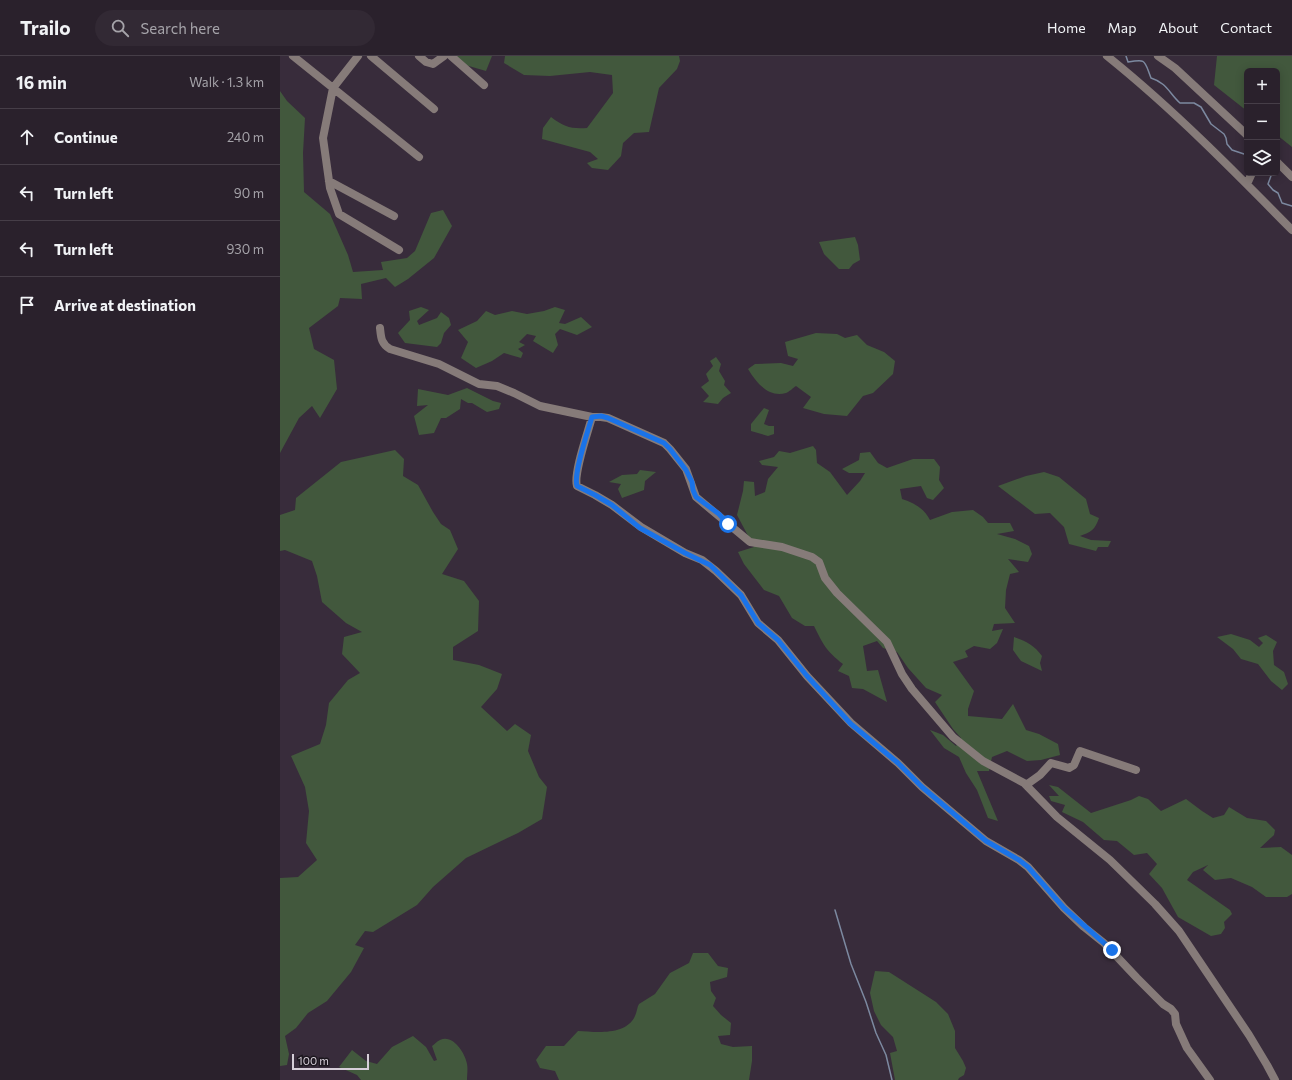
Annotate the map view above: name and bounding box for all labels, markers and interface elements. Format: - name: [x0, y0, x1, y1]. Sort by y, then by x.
- search box: [95, 10, 375, 46]
- text: Trailo: [20, 16, 71, 39]
- icon: search: [109, 17, 131, 39]
- text: Search here: [141, 19, 220, 37]
- text: Home: [1047, 19, 1086, 36]
- text: Map: [1108, 19, 1136, 36]
- text: About: [1158, 19, 1198, 36]
- text: Contact: [1220, 19, 1272, 36]
- map controls: [1244, 68, 1280, 176]
- button: +: [1244, 68, 1280, 104]
- text: 16 min: [16, 72, 67, 93]
- text: Walk · 1.3 km: [189, 74, 264, 90]
- button: −: [1244, 104, 1280, 140]
- icon: ahead: [16, 126, 38, 148]
- text: Continue: [54, 128, 118, 146]
- text: 240 m: [227, 129, 264, 145]
- button: layers: [1244, 140, 1280, 176]
- icon: left: [16, 182, 38, 204]
- text: Turn left: [54, 184, 113, 202]
- text: 90 m: [234, 185, 264, 201]
- icon: left: [16, 238, 38, 260]
- text: Turn left: [54, 240, 113, 258]
- text: 930 m: [226, 241, 264, 257]
- icon: arrive: [16, 294, 38, 316]
- text: Arrive at destination: [54, 296, 196, 314]
- route start: [719, 515, 737, 533]
- route end: [1103, 941, 1121, 959]
- scale bar: [292, 1052, 369, 1071]
- text: 100 m: [298, 1054, 329, 1067]

